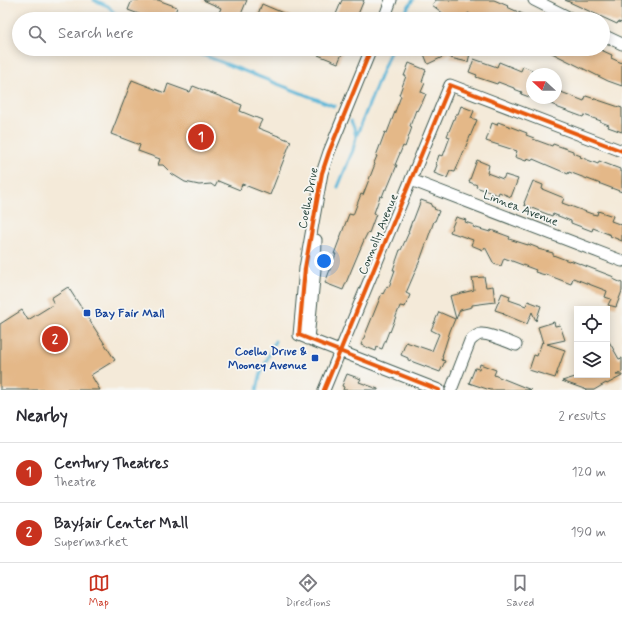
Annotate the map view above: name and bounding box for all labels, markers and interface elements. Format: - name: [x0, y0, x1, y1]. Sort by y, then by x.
- search box: [12, 12, 610, 56]
- icon: search: [26, 23, 48, 45]
- text: Search here: [58, 24, 134, 44]
- north arrow: [526, 68, 562, 104]
- pin: 1: [188, 122, 214, 152]
- street label: Coelho Drive: [295, 166, 323, 230]
- street label: Linnea Avenue: [481, 187, 561, 231]
- street label: Connolly Avenue: [355, 191, 403, 277]
- your location: [314, 251, 334, 271]
- place label: Bay Fair Mall: [95, 306, 165, 322]
- map controls: [574, 306, 610, 378]
- button: locate: [574, 306, 610, 342]
- marker: Bay Fair Mall: [82, 308, 92, 318]
- pin: 2: [42, 324, 68, 354]
- button: layers: [574, 342, 610, 378]
- place label: Coelho Drive & Mooney Avenue: [228, 344, 307, 374]
- marker: Coelho Drive & Mooney Avenue: [310, 353, 320, 363]
- text: Nearby: [16, 405, 68, 427]
- text: 2 results: [559, 408, 606, 425]
- text: Century Theatres: [54, 454, 169, 474]
- text: 1: [26, 464, 32, 481]
- text: 120 m: [572, 464, 606, 481]
- text: Theatre: [54, 474, 96, 491]
- text: Bayfair Center Mall: [54, 514, 188, 534]
- text: 2: [26, 524, 32, 541]
- text: 190 m: [571, 524, 606, 541]
- text: Supermarket: [54, 534, 128, 551]
- tab: Map: [88, 572, 110, 610]
- tab: Directions: [285, 572, 331, 610]
- tab: Saved: [506, 572, 534, 610]

